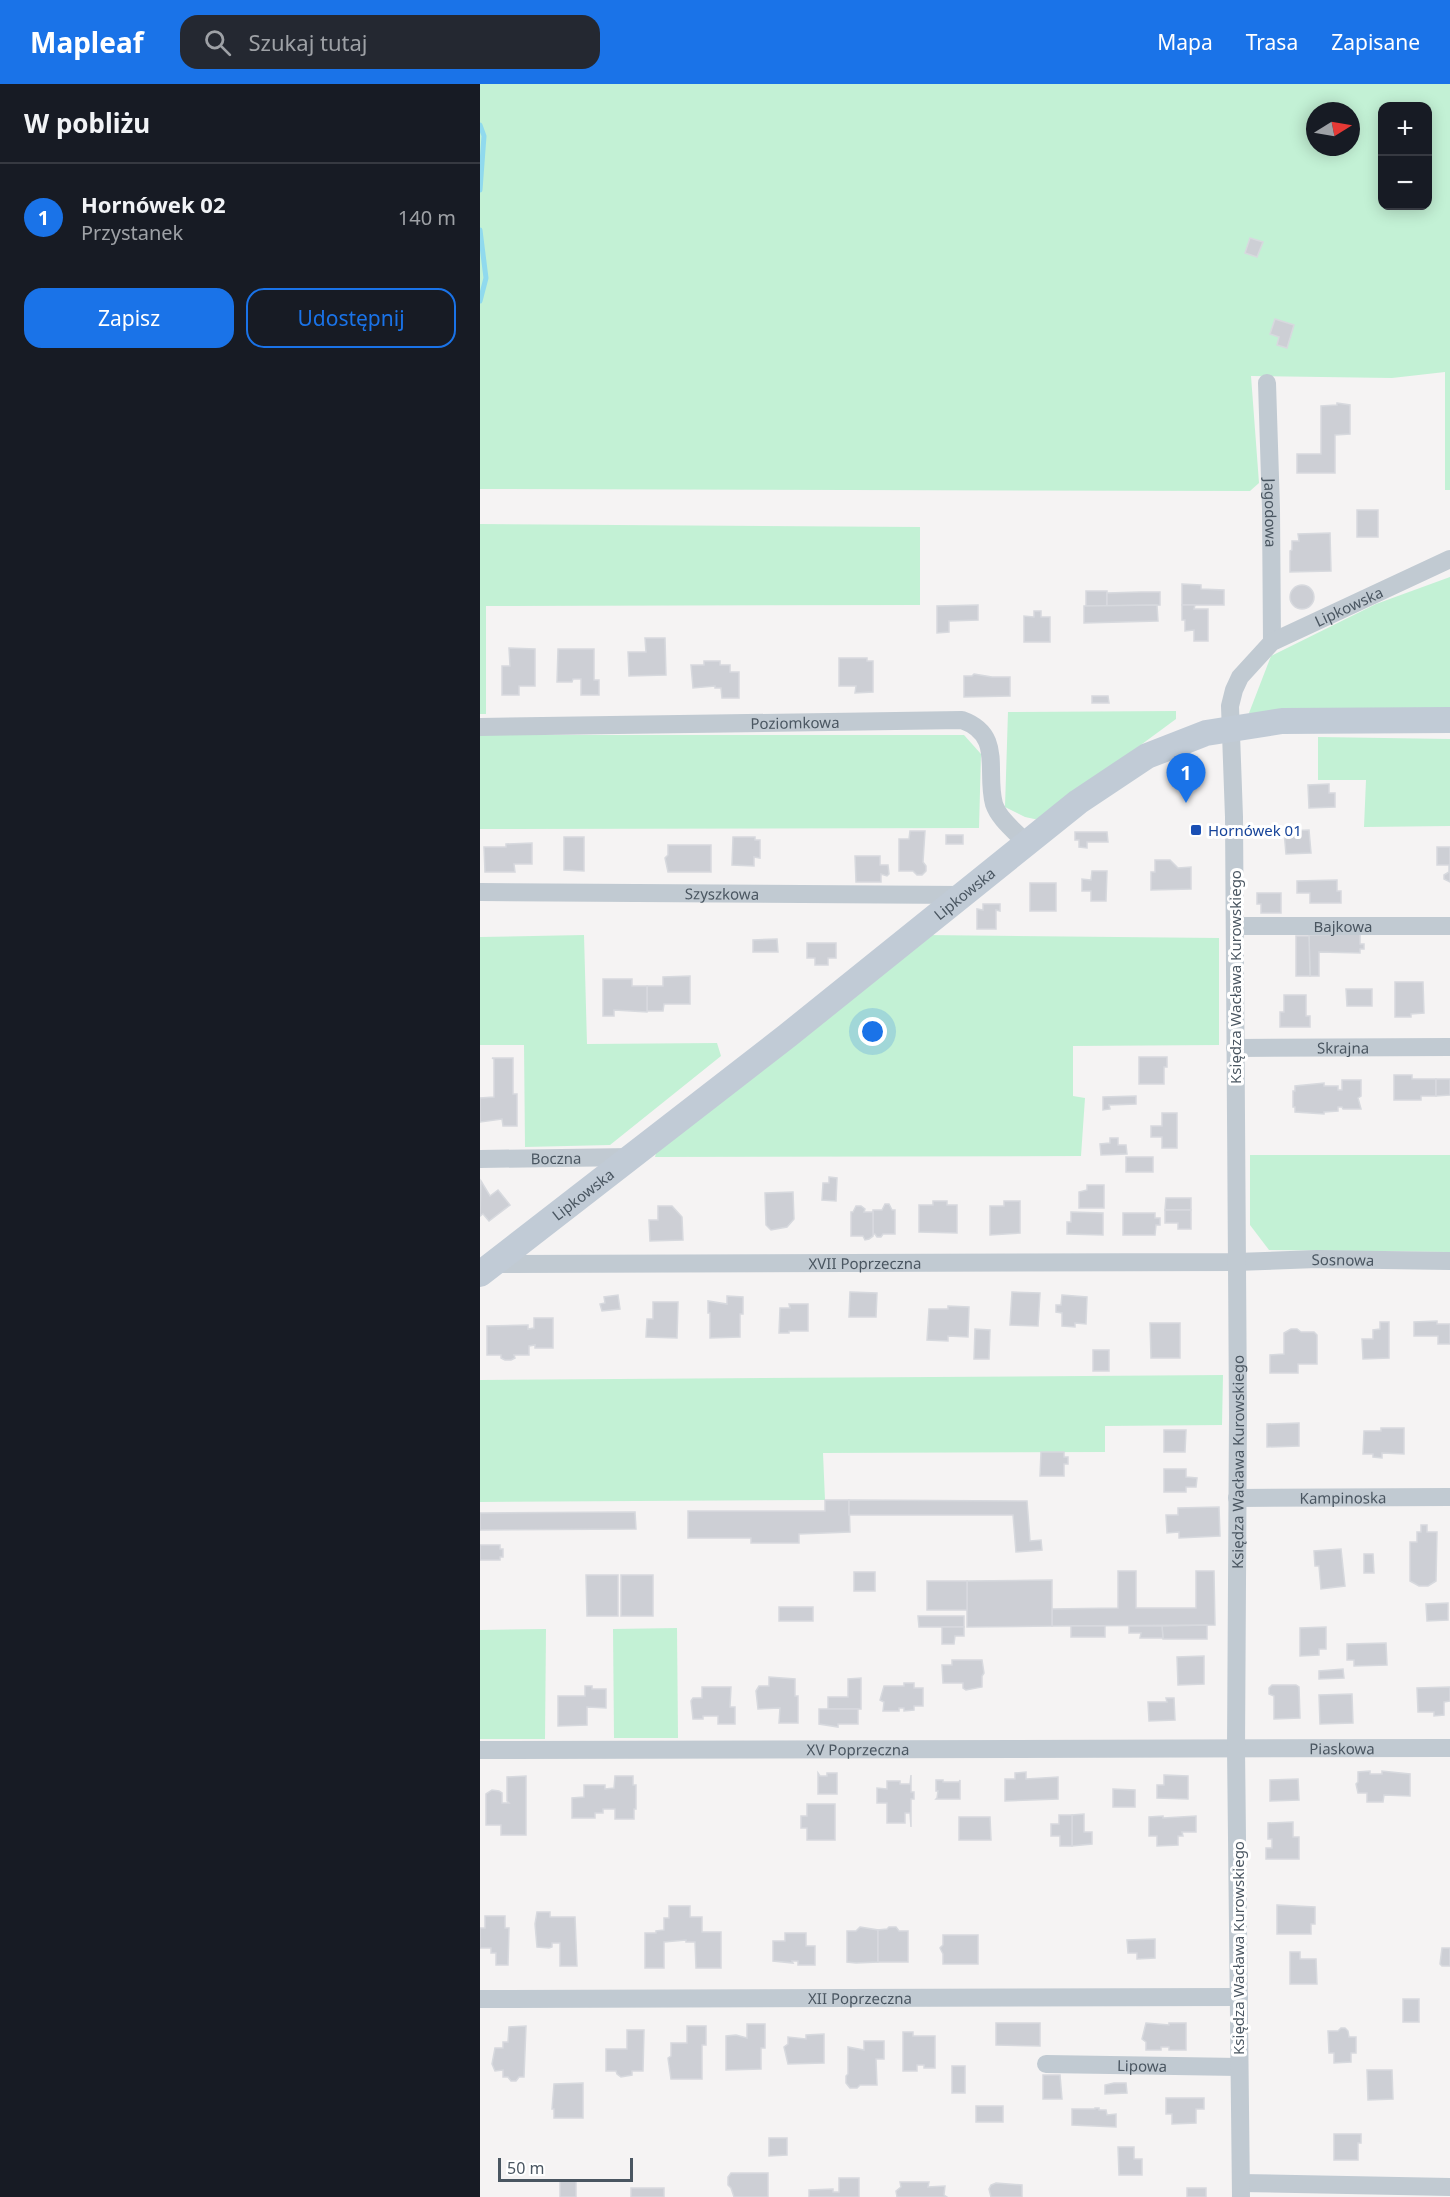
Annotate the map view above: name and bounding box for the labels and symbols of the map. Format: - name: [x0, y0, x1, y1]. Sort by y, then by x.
- north arrow: [1306, 102, 1360, 156]
- street label: Jagodowa: [1260, 476, 1281, 548]
- street label: Lipkowska: [1311, 582, 1386, 631]
- street label: Poziomkowa: [750, 712, 840, 733]
- pin: 1: [1166, 754, 1206, 803]
- place label: Hornówek 01: [1208, 820, 1302, 840]
- marker: Hornówek 01: [1189, 823, 1203, 837]
- street label: Lipkowska: [930, 863, 999, 924]
- street label: Księdza Wacława Kurowskiego: [1225, 870, 1245, 1084]
- street label: Szyszkowa: [685, 883, 759, 904]
- street label: Bajkowa: [1313, 916, 1373, 936]
- your location: [858, 1017, 887, 1046]
- street label: Skrajna: [1317, 1037, 1369, 1058]
- street label: Boczna: [530, 1148, 582, 1168]
- street label: Lipkowska: [548, 1164, 618, 1225]
- street label: Sosnowa: [1311, 1249, 1374, 1270]
- street label: XVII Poprzeczna: [808, 1253, 922, 1273]
- street label: Księdza Wacława Kurowskiego: [1227, 1355, 1248, 1569]
- street label: Kampinoska: [1300, 1487, 1386, 1508]
- street label: Piaskowa: [1309, 1738, 1375, 1758]
- street label: XV Poprzeczna: [807, 1739, 909, 1759]
- street label: Księdza Wacława Kurowskiego: [1228, 1841, 1248, 2055]
- street label: XII Poprzeczna: [808, 1988, 912, 2008]
- street label: Lipowa: [1117, 2055, 1167, 2076]
- scale bar: [498, 2155, 633, 2182]

